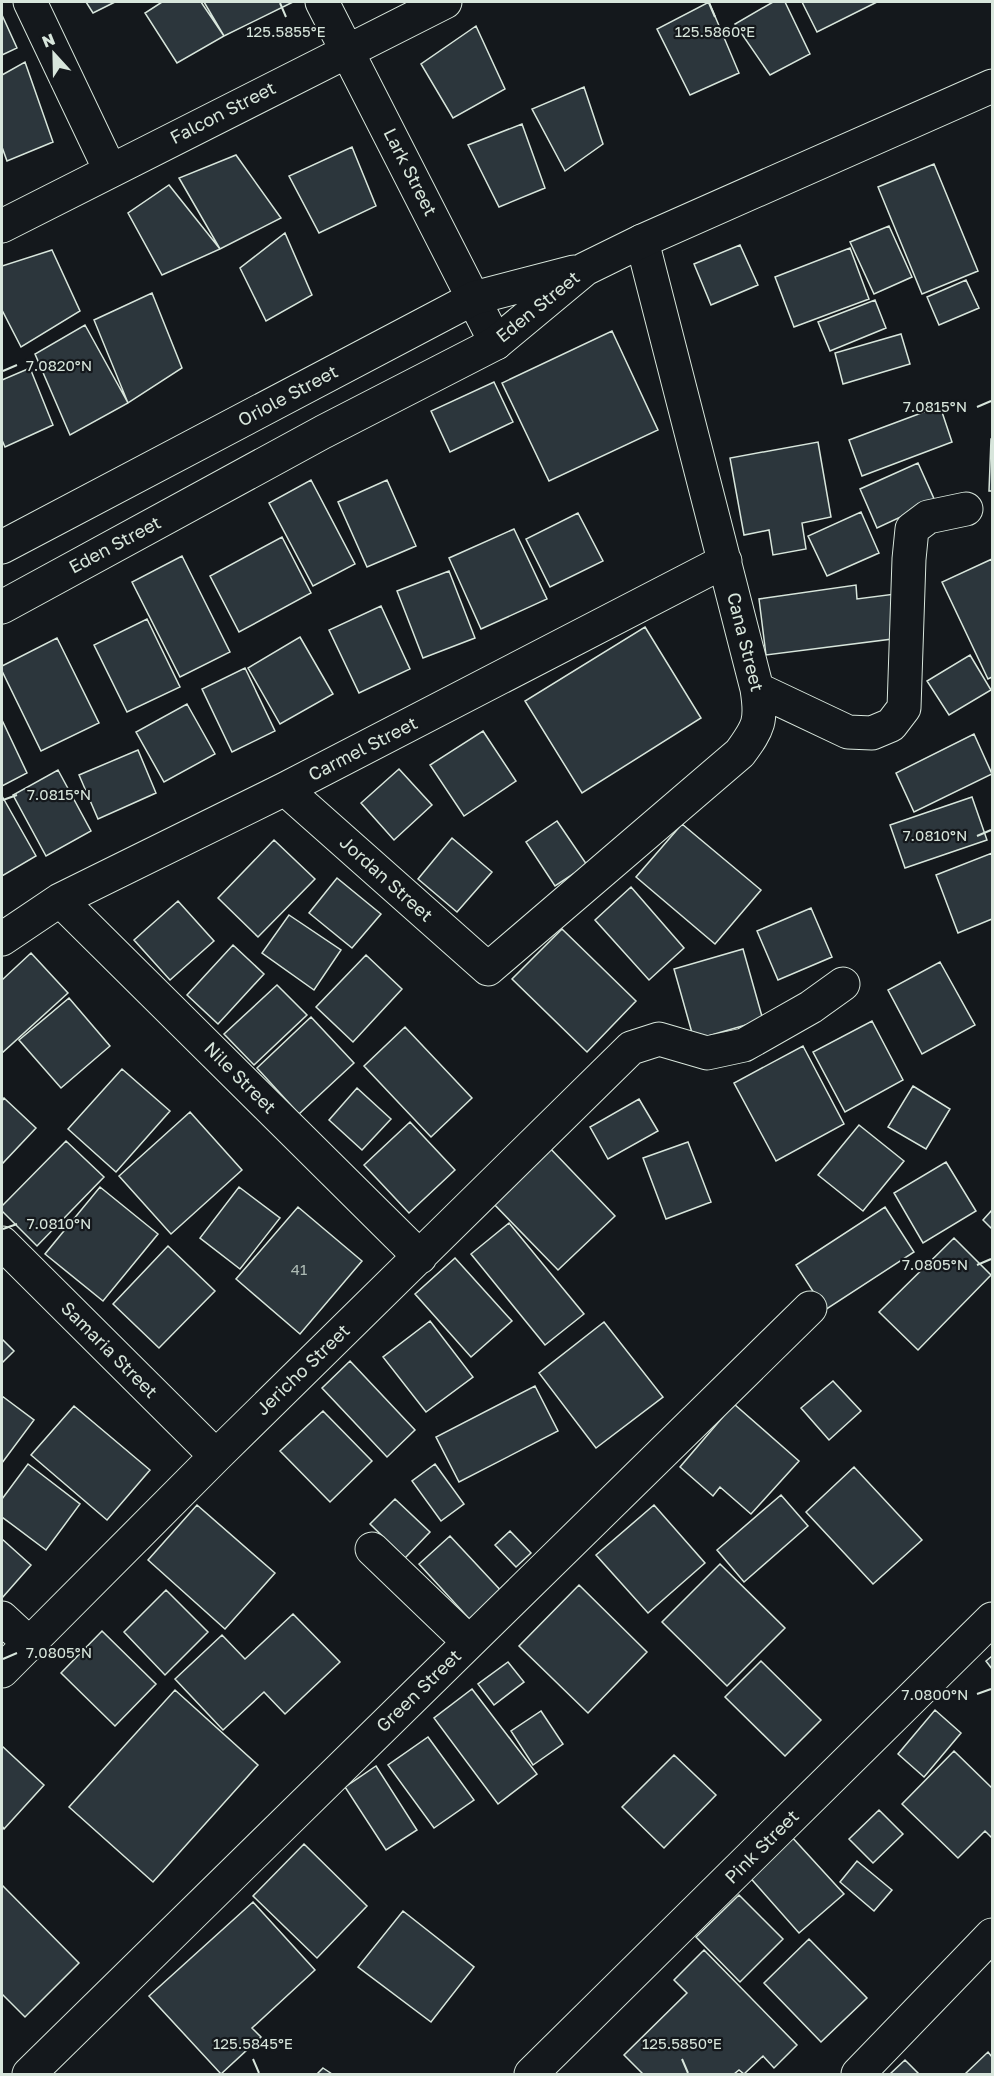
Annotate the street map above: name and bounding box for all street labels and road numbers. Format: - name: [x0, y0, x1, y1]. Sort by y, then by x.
- street label: Falcon Street: [166, 76, 279, 148]
- street label: Lark Street: [379, 124, 442, 219]
- street label: Eden Street: [491, 266, 584, 347]
- street label: Oriole Street: [234, 360, 341, 431]
- street label: Eden Street: [65, 511, 164, 578]
- street label: Cana Street: [723, 590, 769, 694]
- street label: Carmel Street: [304, 711, 421, 785]
- street label: Jordan Street: [336, 831, 438, 926]
- street label: Nile Street: [200, 1037, 281, 1118]
- street label: Samaria Street: [57, 1296, 163, 1402]
- street label: Jericho Street: [251, 1319, 354, 1419]
- street label: Green Street: [371, 1644, 465, 1736]
- street label: Pink Street: [720, 1805, 803, 1888]

